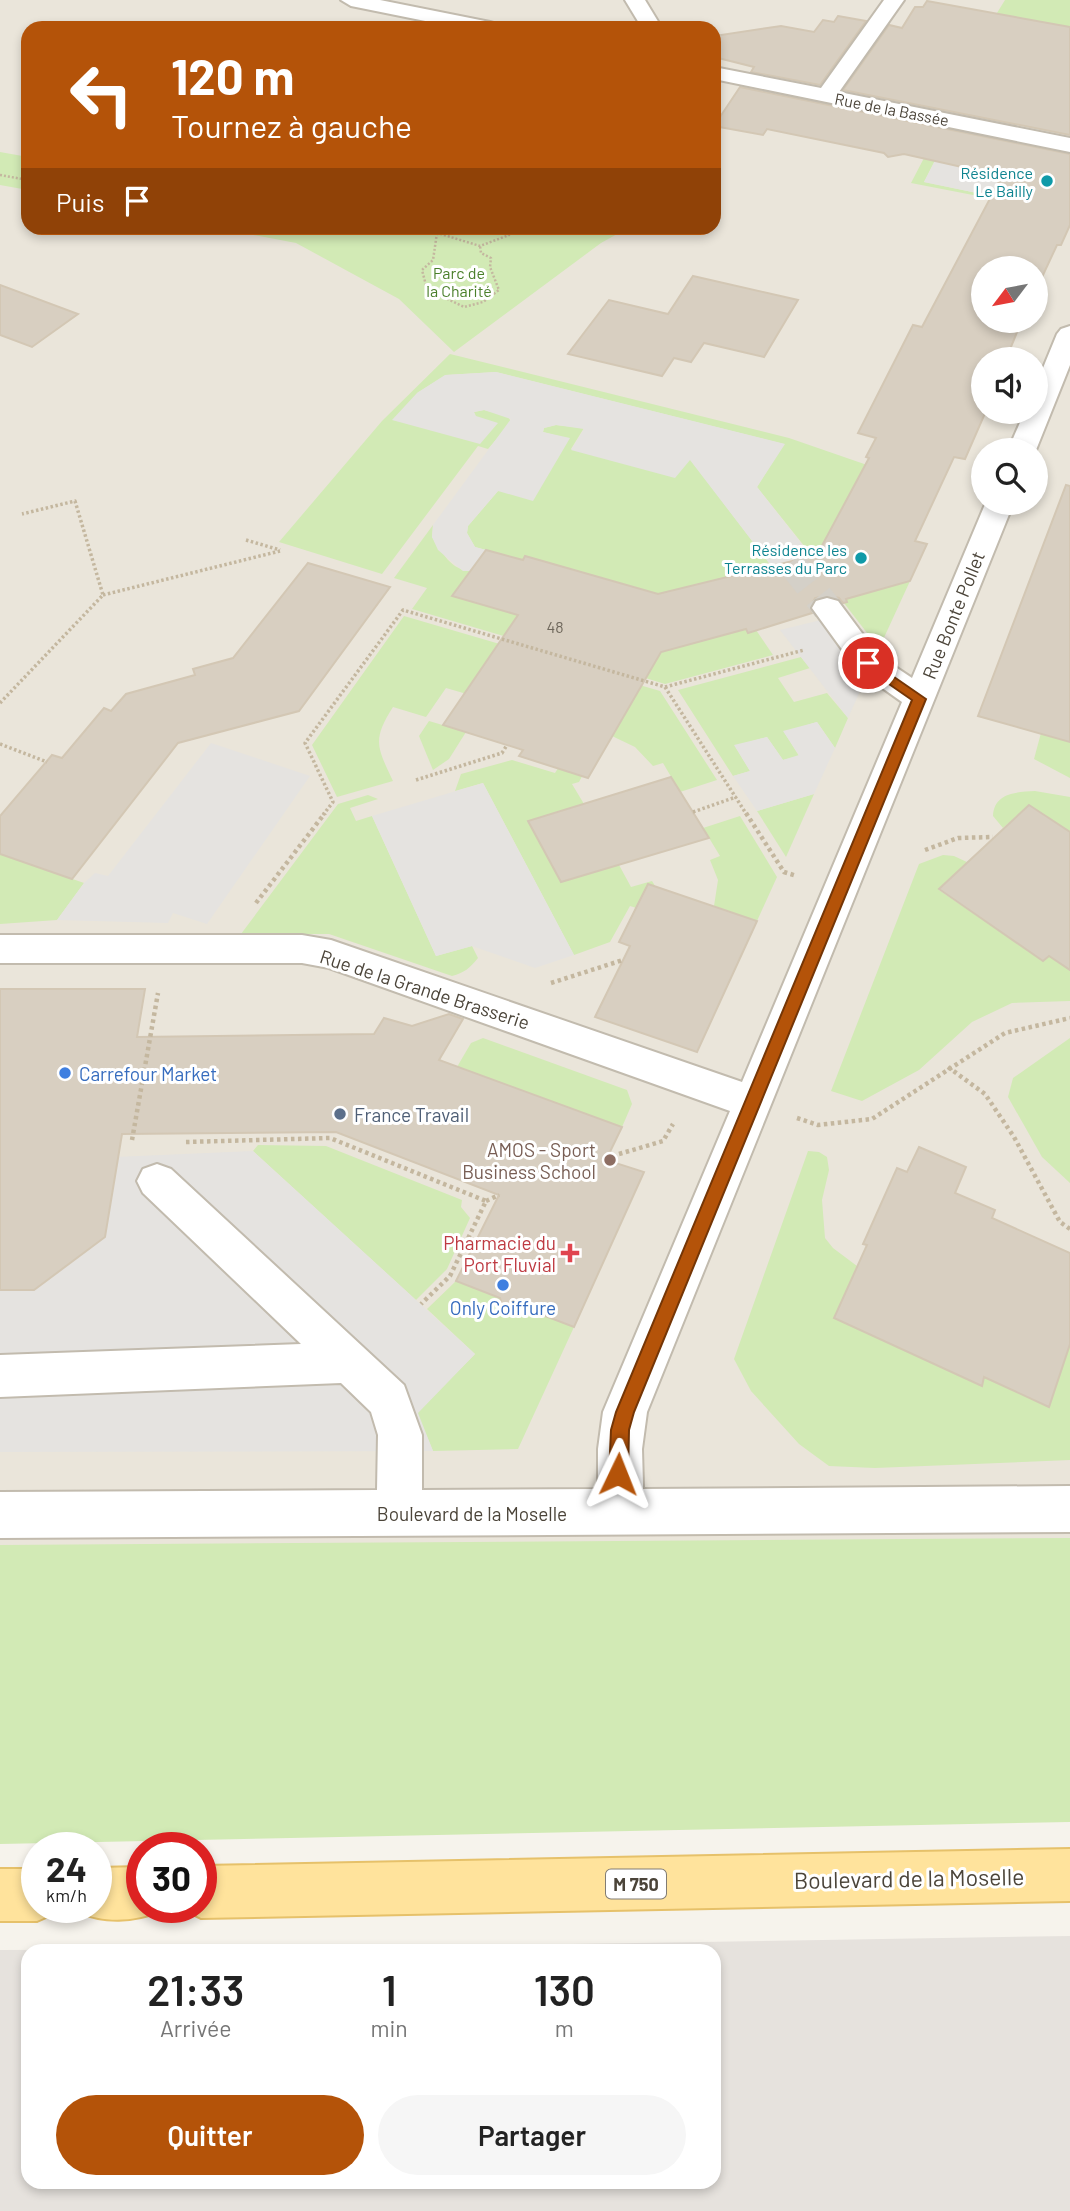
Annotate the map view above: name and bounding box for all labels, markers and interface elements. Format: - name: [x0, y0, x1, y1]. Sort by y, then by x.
- text: 120 m: [171, 46, 294, 105]
- icon: left: [56, 49, 147, 140]
- street label: Rue de la Bassée: [833, 89, 951, 129]
- text: Tournez à gauche: [171, 106, 412, 144]
- place label: Résidence Le Bailly: [961, 163, 1034, 200]
- marker: Résidence Le Bailly: [1039, 173, 1055, 189]
- icon: arrive: [118, 182, 156, 220]
- text: Puis: [56, 186, 104, 217]
- north arrow: [971, 256, 1048, 332]
- map controls: [971, 256, 1048, 515]
- park label: Parc de la Charité: [426, 263, 492, 300]
- button: sound: [971, 347, 1048, 424]
- button: search: [971, 438, 1048, 515]
- place label: Résidence les Terrasses du Parc: [724, 540, 847, 577]
- street label: Rue Bonte Pollet: [917, 548, 989, 682]
- marker: Résidence les Terrasses du Parc: [853, 550, 869, 566]
- house number: 48: [546, 617, 564, 636]
- pin: [838, 633, 898, 693]
- icon: arrive: [849, 644, 887, 682]
- street label: Rue de la Grande Brasserie: [317, 944, 533, 1034]
- place label: Carrefour Market: [79, 1062, 217, 1085]
- marker: Carrefour Market: [57, 1065, 73, 1081]
- place label: France Travail: [354, 1103, 469, 1126]
- marker: France Travail: [332, 1106, 348, 1122]
- place label: AMOS - Sport Business School: [462, 1138, 596, 1183]
- marker: AMOS - Sport Business School: [602, 1152, 618, 1168]
- place label: Pharmacie du Port Fluvial: [443, 1231, 556, 1276]
- marker: Pharmacie du Port Fluvial: [562, 1245, 578, 1261]
- marker: Only Coiffure: [495, 1277, 511, 1293]
- place label: Only Coiffure: [450, 1296, 556, 1319]
- position arrow: [581, 1437, 655, 1511]
- street label: Boulevard de la Moselle: [377, 1502, 567, 1525]
- speed limit sign: 30: [126, 1832, 217, 1923]
- text: 24: [46, 1847, 87, 1889]
- street label: Boulevard de la Moselle: [793, 1862, 1025, 1894]
- road number: M 750: [606, 1870, 666, 1898]
- text: km/h: [46, 1884, 87, 1906]
- text: 21:33: [147, 1964, 244, 2014]
- text: 1: [382, 1964, 396, 2014]
- text: 130: [534, 1964, 595, 2014]
- text: Arrivée: [160, 2014, 232, 2042]
- text: min: [370, 2014, 408, 2042]
- text: m: [555, 2014, 574, 2042]
- button: Quitter: [56, 2095, 364, 2175]
- button: Partager: [378, 2095, 686, 2175]

